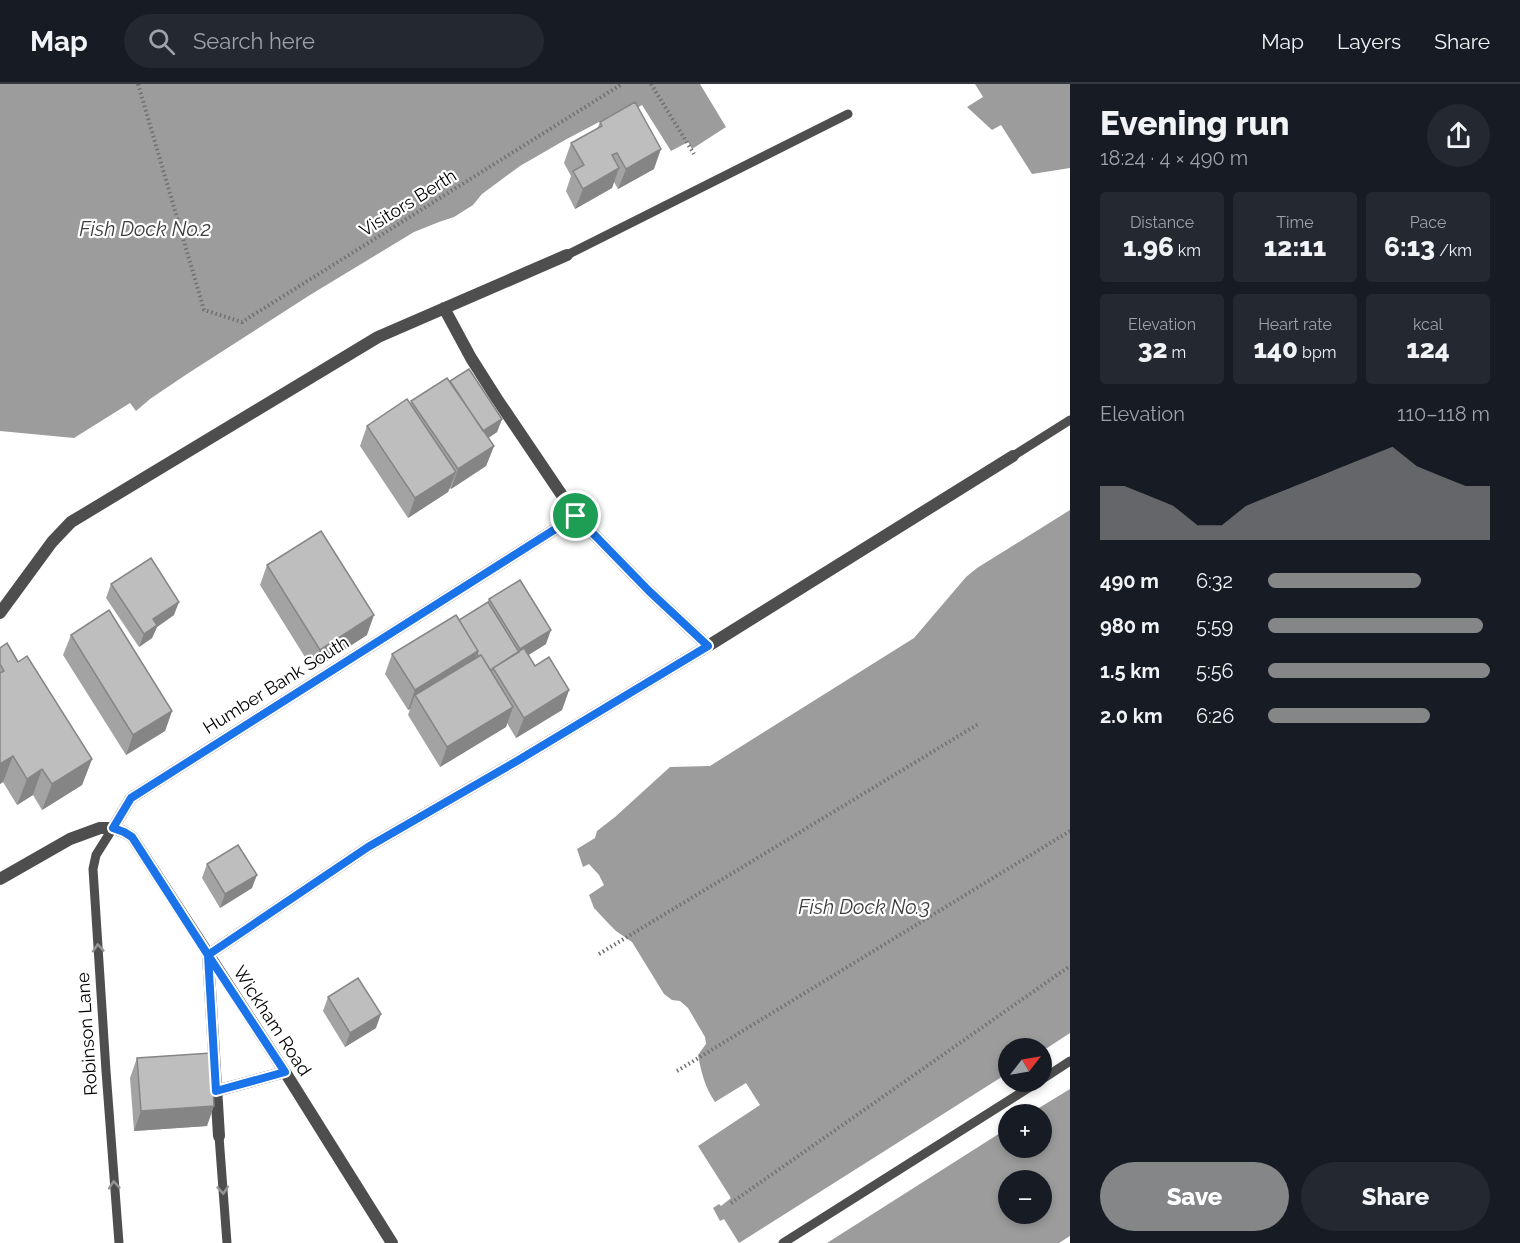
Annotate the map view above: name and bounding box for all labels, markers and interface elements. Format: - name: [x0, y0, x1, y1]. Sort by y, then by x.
- search box: [124, 14, 544, 68]
- text: Map: [30, 25, 88, 58]
- icon: search: [145, 25, 178, 58]
- text: Search here: [193, 28, 315, 54]
- text: Map: [1261, 29, 1304, 54]
- text: Layers: [1337, 29, 1401, 54]
- text: Share: [1434, 29, 1490, 54]
- text: Evening run: [1100, 104, 1290, 143]
- button: share: [1427, 104, 1490, 167]
- text: 18:24 · 4 × 490 m: [1100, 146, 1248, 170]
- street label: Visitors Berth: [355, 164, 460, 241]
- text: Distance: [1130, 213, 1194, 232]
- text: Time: [1276, 213, 1314, 232]
- text: Pace: [1410, 213, 1446, 232]
- water label: Fish Dock No.2: [79, 217, 211, 241]
- text: 1.96: [1123, 232, 1174, 262]
- text: 12:11: [1264, 232, 1326, 262]
- text: 6:13: [1384, 232, 1435, 262]
- text: km: [1174, 241, 1201, 260]
- text: /km: [1435, 241, 1472, 260]
- text: Elevation: [1128, 315, 1196, 334]
- text: Heart rate: [1258, 315, 1332, 334]
- text: kcal: [1413, 315, 1443, 334]
- text: 32: [1138, 334, 1168, 364]
- text: 140: [1254, 334, 1298, 364]
- text: 124: [1406, 334, 1450, 364]
- text: m: [1168, 343, 1186, 362]
- text: bpm: [1298, 343, 1337, 362]
- text: Elevation: [1100, 402, 1185, 426]
- text: 110–118 m: [1397, 402, 1490, 426]
- pin: [550, 490, 601, 541]
- icon: arrive: [559, 499, 592, 532]
- text: 490 m: [1100, 569, 1159, 593]
- text: 6:32: [1196, 569, 1233, 593]
- text: 980 m: [1100, 614, 1160, 638]
- text: 5:59: [1196, 614, 1233, 638]
- street label: Humber Bank South: [199, 631, 353, 738]
- text: 1.5 km: [1100, 659, 1160, 683]
- text: 5:56: [1196, 659, 1234, 683]
- text: 2.0 km: [1100, 704, 1163, 728]
- text: 6:26: [1196, 704, 1234, 728]
- water label: Fish Dock No.3: [798, 895, 930, 919]
- one-way arrow: [92, 944, 105, 953]
- street label: Wickham Road: [229, 962, 316, 1080]
- street label: Robinson Lane: [72, 971, 101, 1096]
- north arrow: [998, 1038, 1052, 1092]
- map controls: [998, 1038, 1052, 1224]
- button: +: [998, 1104, 1052, 1158]
- button: Save: [1100, 1162, 1289, 1231]
- button: Share: [1301, 1162, 1490, 1231]
- button: −: [998, 1170, 1052, 1224]
- one-way arrow: [108, 1180, 121, 1189]
- one-way arrow: [216, 1185, 229, 1194]

